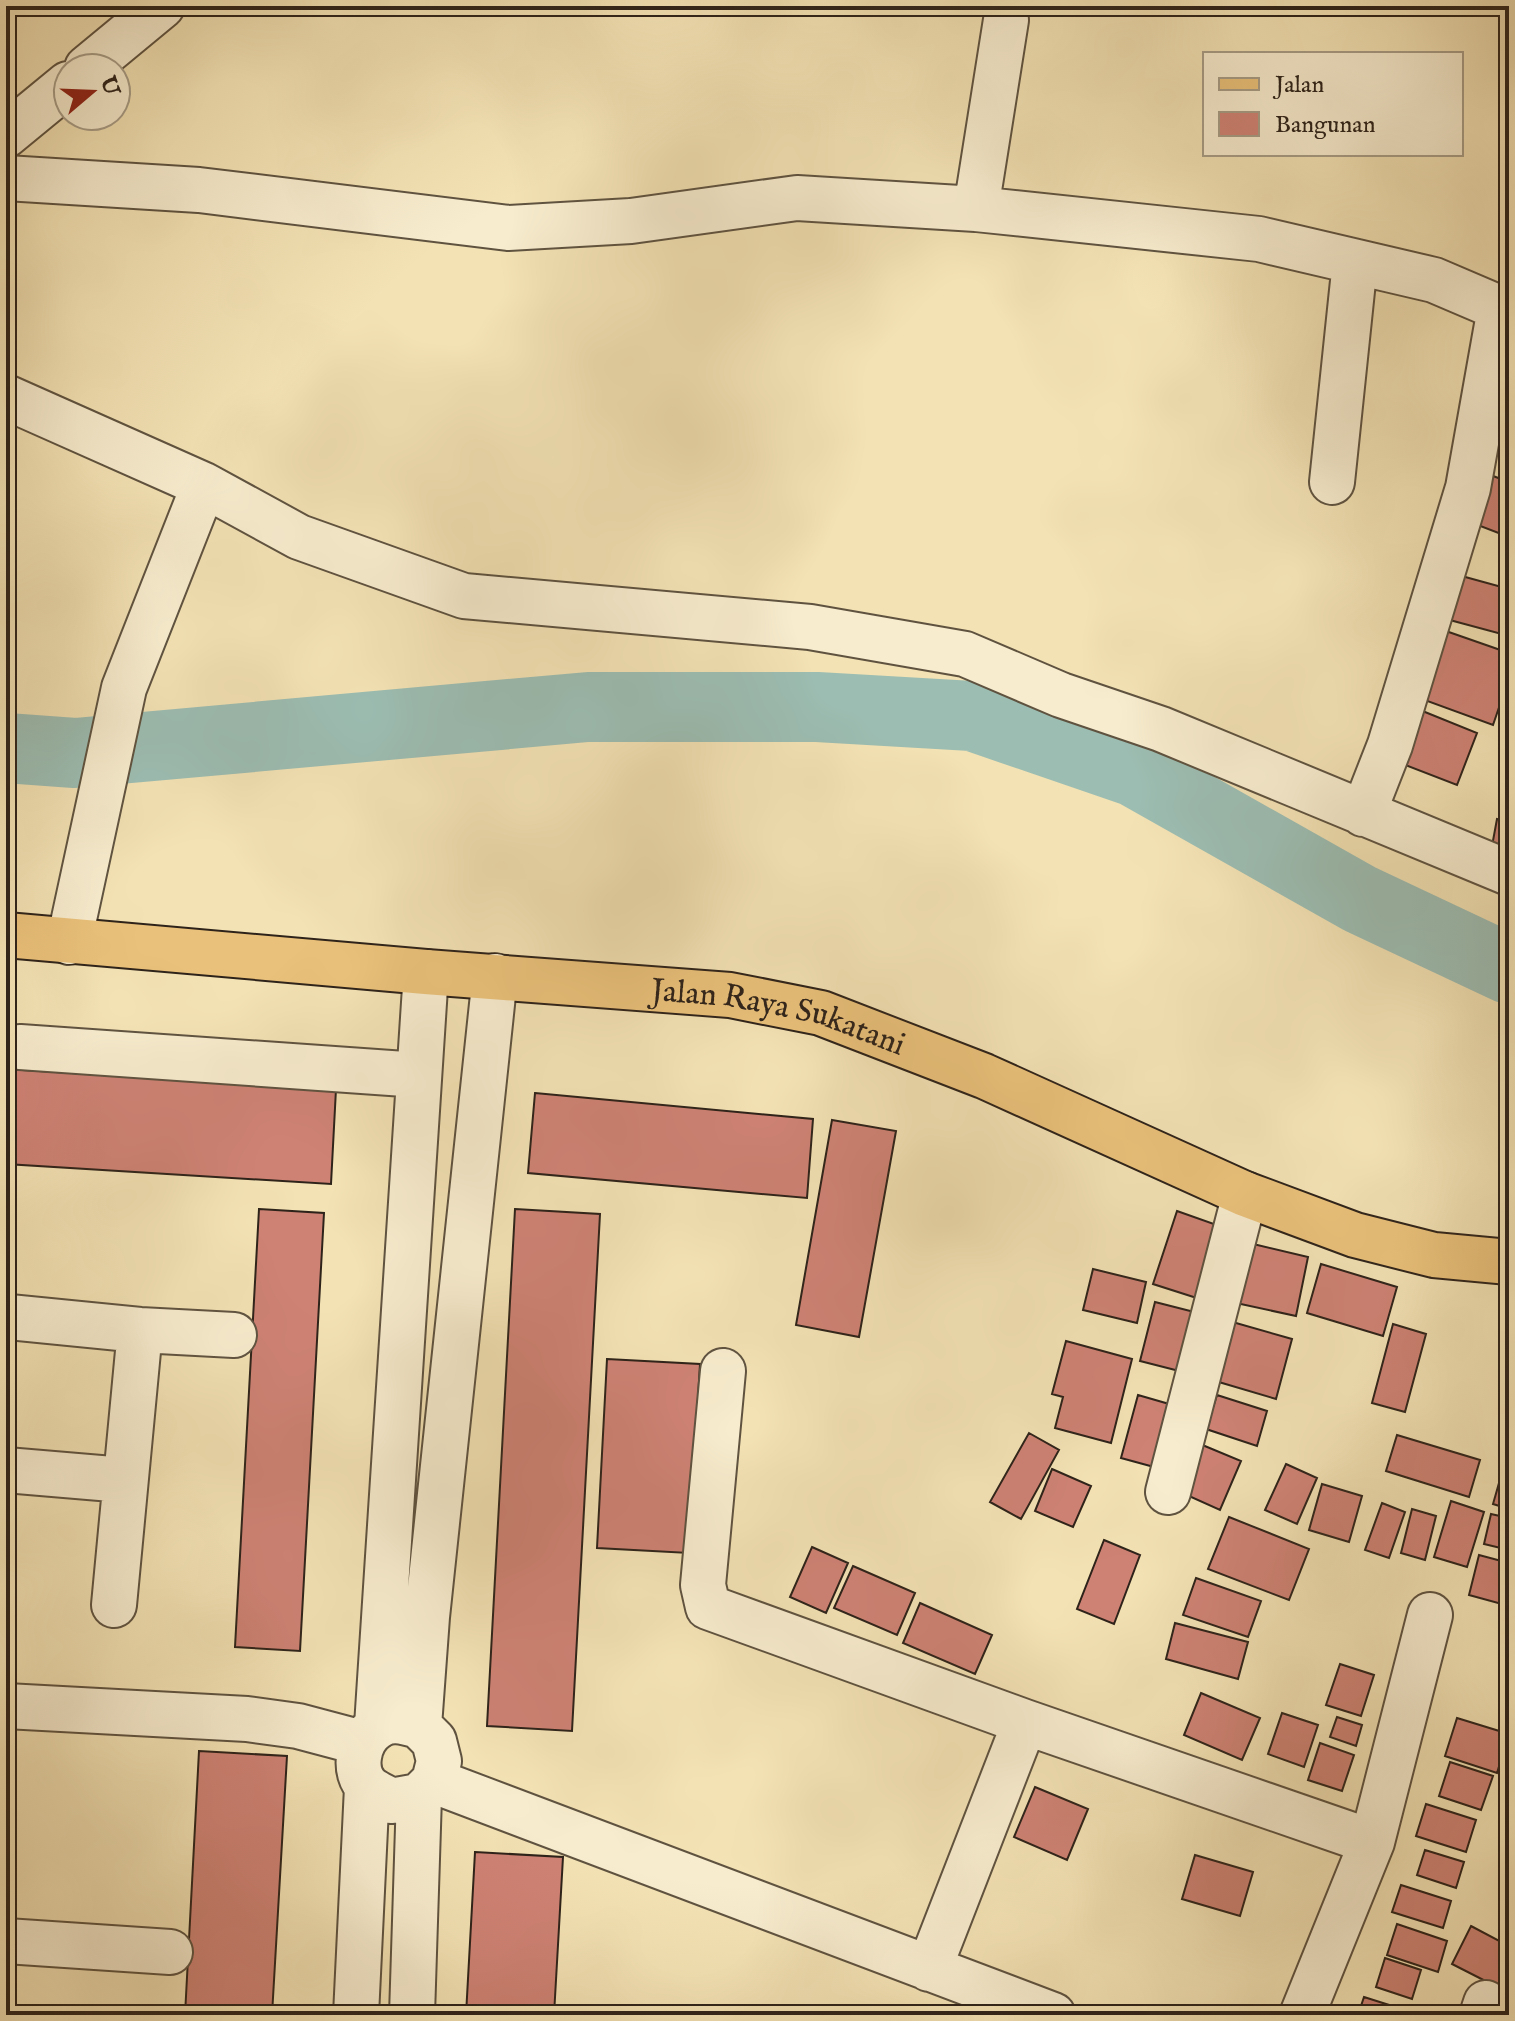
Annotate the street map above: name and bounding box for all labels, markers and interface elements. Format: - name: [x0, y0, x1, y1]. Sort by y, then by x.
- north arrow: [52, 52, 132, 132]
- legend: [1203, 52, 1463, 156]
- text: Jalan: [1272, 70, 1324, 101]
- text: U: [92, 72, 126, 101]
- text: Bangunan: [1275, 110, 1376, 141]
- street label: Jalan Raya Sukatani: [646, 971, 911, 1067]

